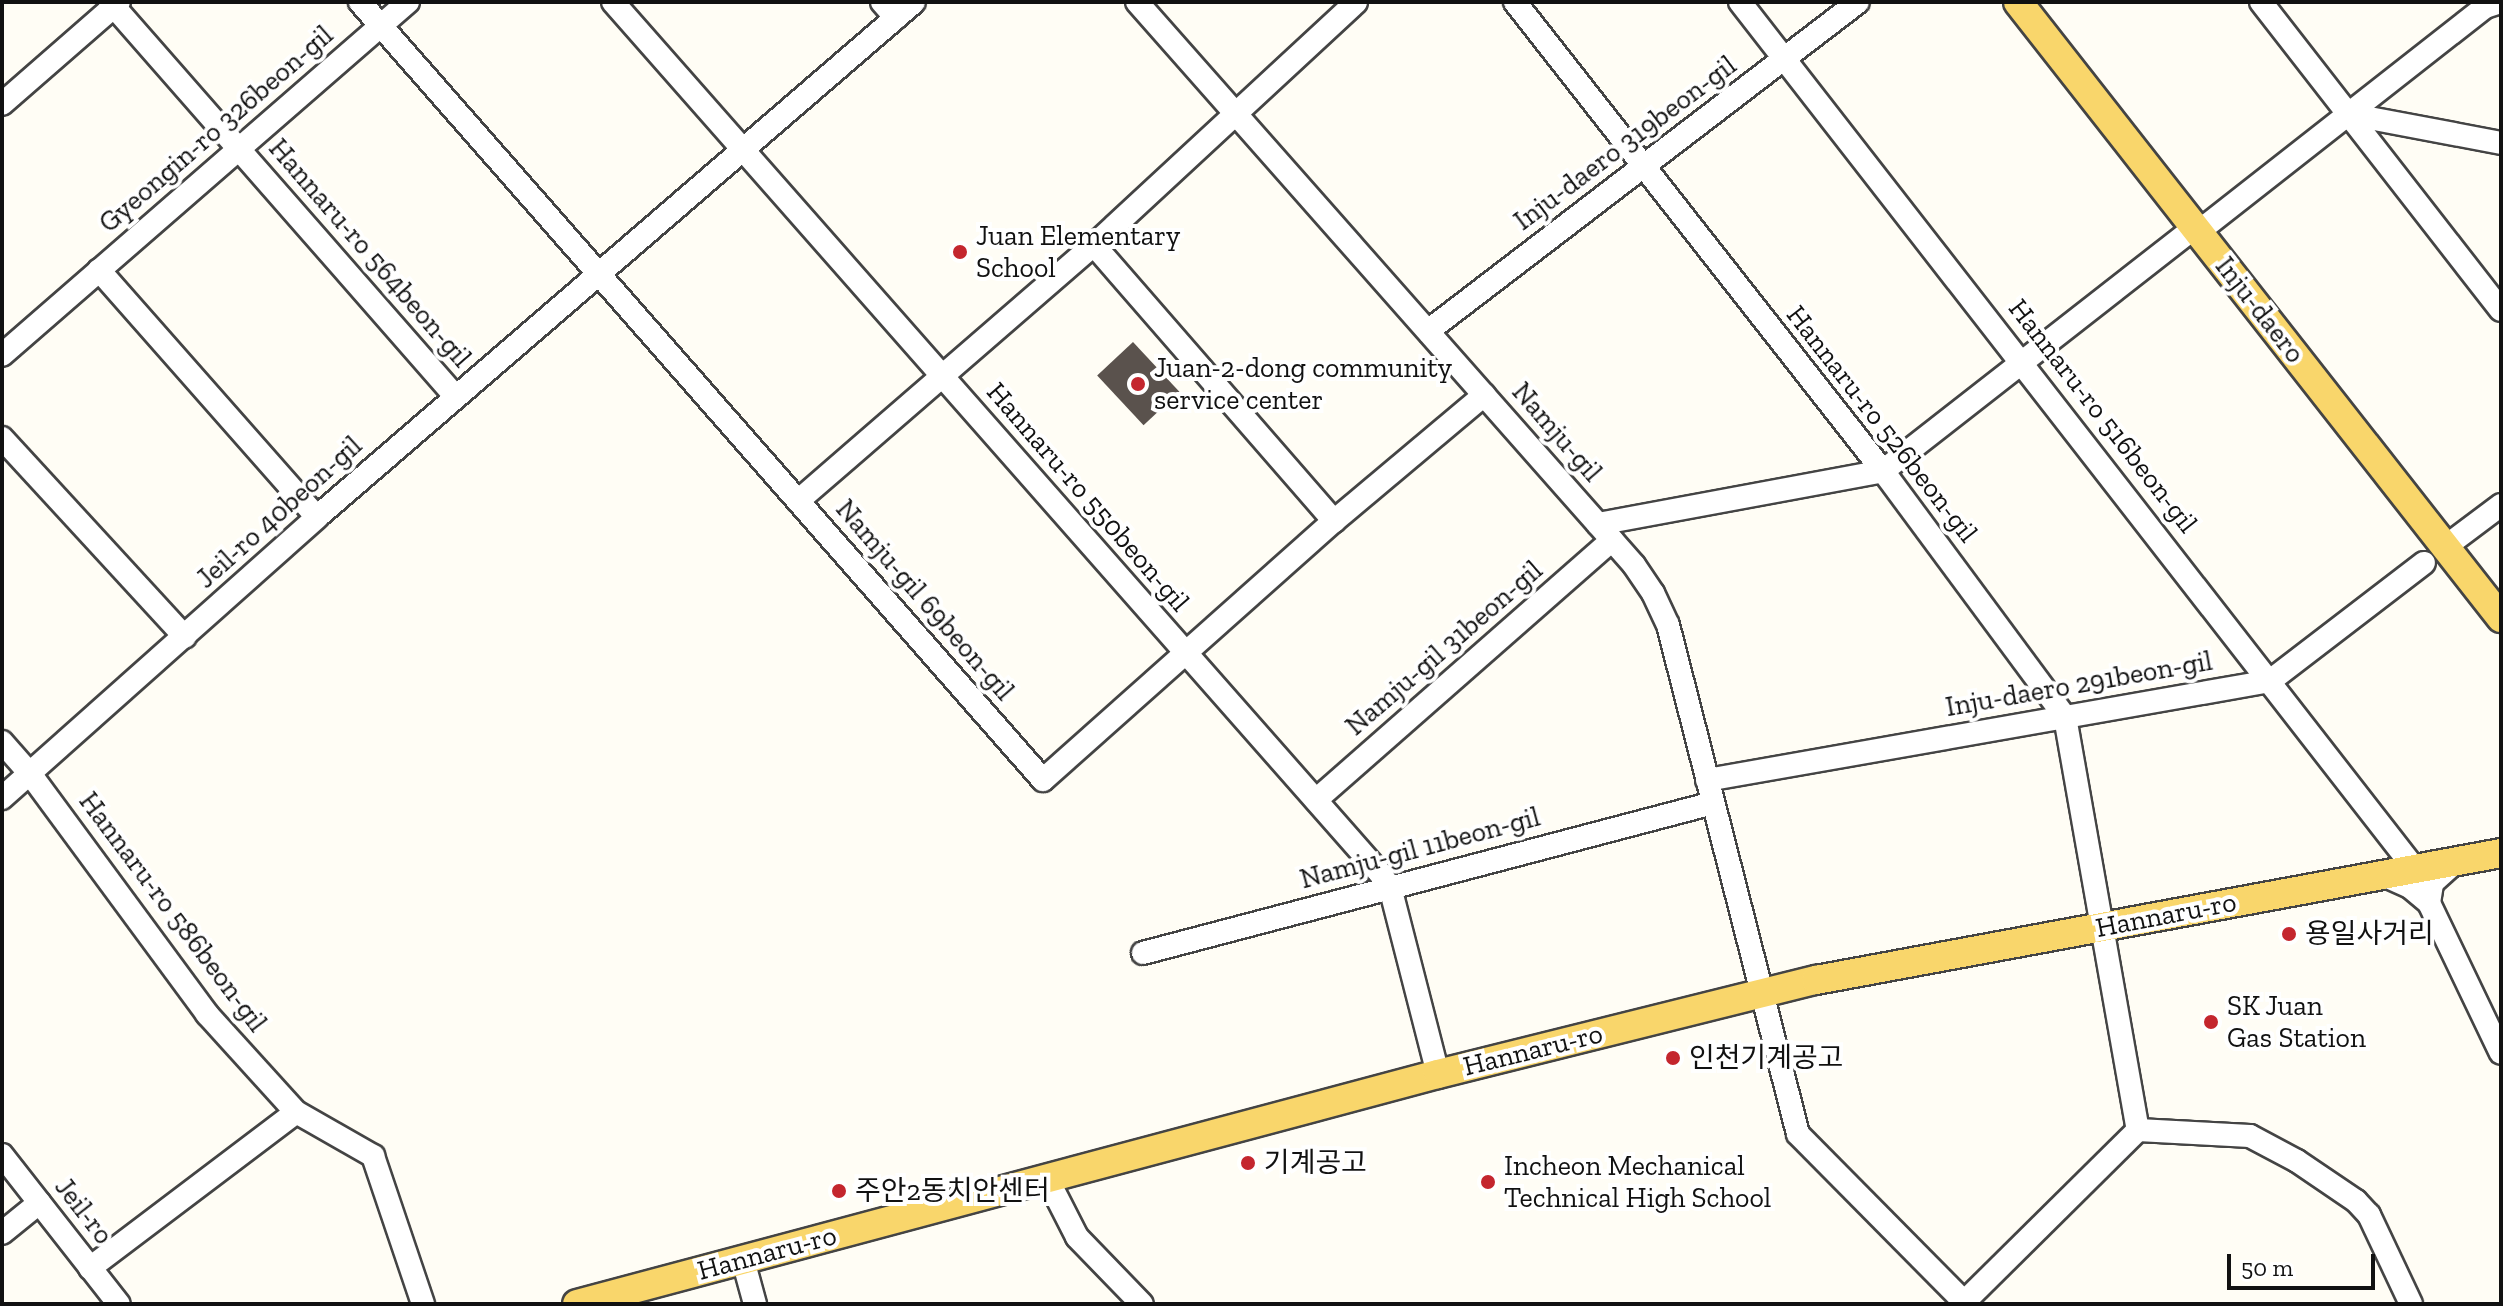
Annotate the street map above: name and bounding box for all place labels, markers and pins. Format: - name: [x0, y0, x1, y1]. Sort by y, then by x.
- place label: Juan Elementary School: [976, 219, 1180, 285]
- marker: Juan Elementary School: [951, 243, 969, 261]
- place label: Juan-2-dong community service center: [1154, 351, 1452, 417]
- marker: Juan-2-dong community service center: [1129, 375, 1147, 393]
- place label: 용일사거리: [2305, 917, 2434, 951]
- marker: 용일사거리: [2280, 925, 2298, 943]
- place label: SK Juan Gas Station: [2227, 989, 2366, 1055]
- marker: SK Juan Gas Station: [2202, 1013, 2220, 1031]
- place label: 인천기계공고: [1689, 1041, 1844, 1075]
- marker: 인천기계공고: [1664, 1049, 1682, 1067]
- place label: 기계공고: [1264, 1146, 1367, 1180]
- place label: Incheon Mechanical Technical High School: [1504, 1149, 1772, 1215]
- marker: 기계공고: [1239, 1154, 1257, 1172]
- marker: Incheon Mechanical Technical High School: [1479, 1173, 1497, 1191]
- place label: 주안2동치안센터: [855, 1174, 1050, 1208]
- marker: 주안2동치안센터: [830, 1182, 848, 1200]

